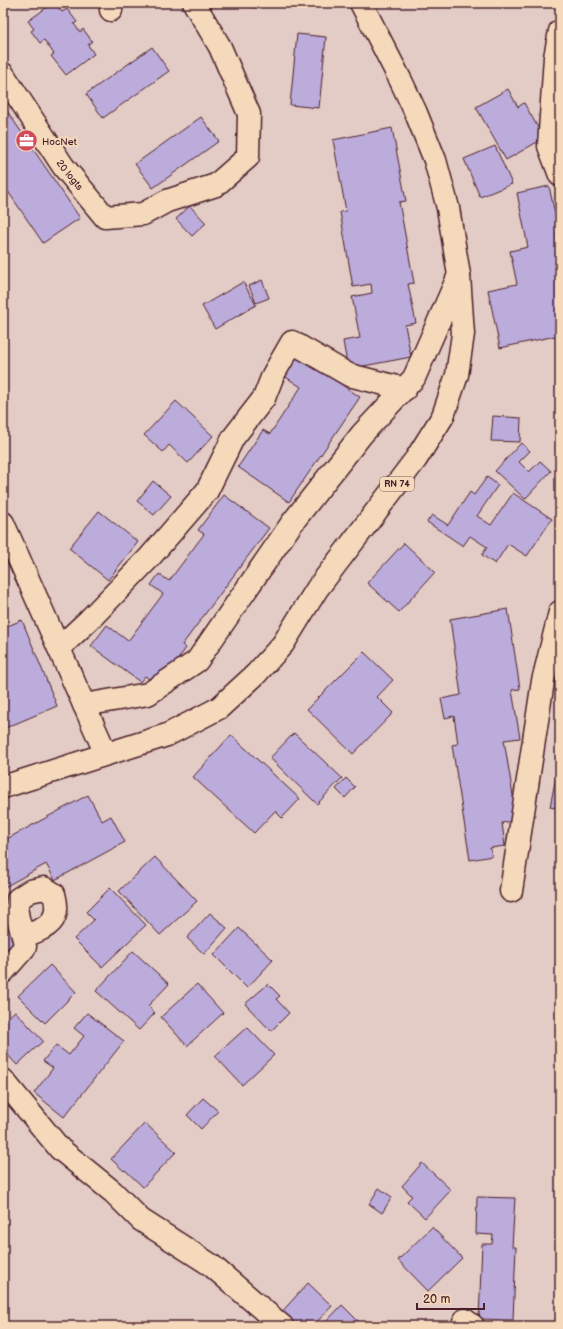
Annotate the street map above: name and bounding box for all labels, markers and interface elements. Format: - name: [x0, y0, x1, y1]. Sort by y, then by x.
- office icon: HocNet: [13, 128, 39, 154]
- place label: HocNet: [42, 136, 77, 148]
- street label: 20 logts: [53, 158, 85, 193]
- road number: RN 74: [380, 477, 414, 491]
- scale bar: [417, 1285, 484, 1311]
- text: 20 m: [423, 1292, 450, 1307]

